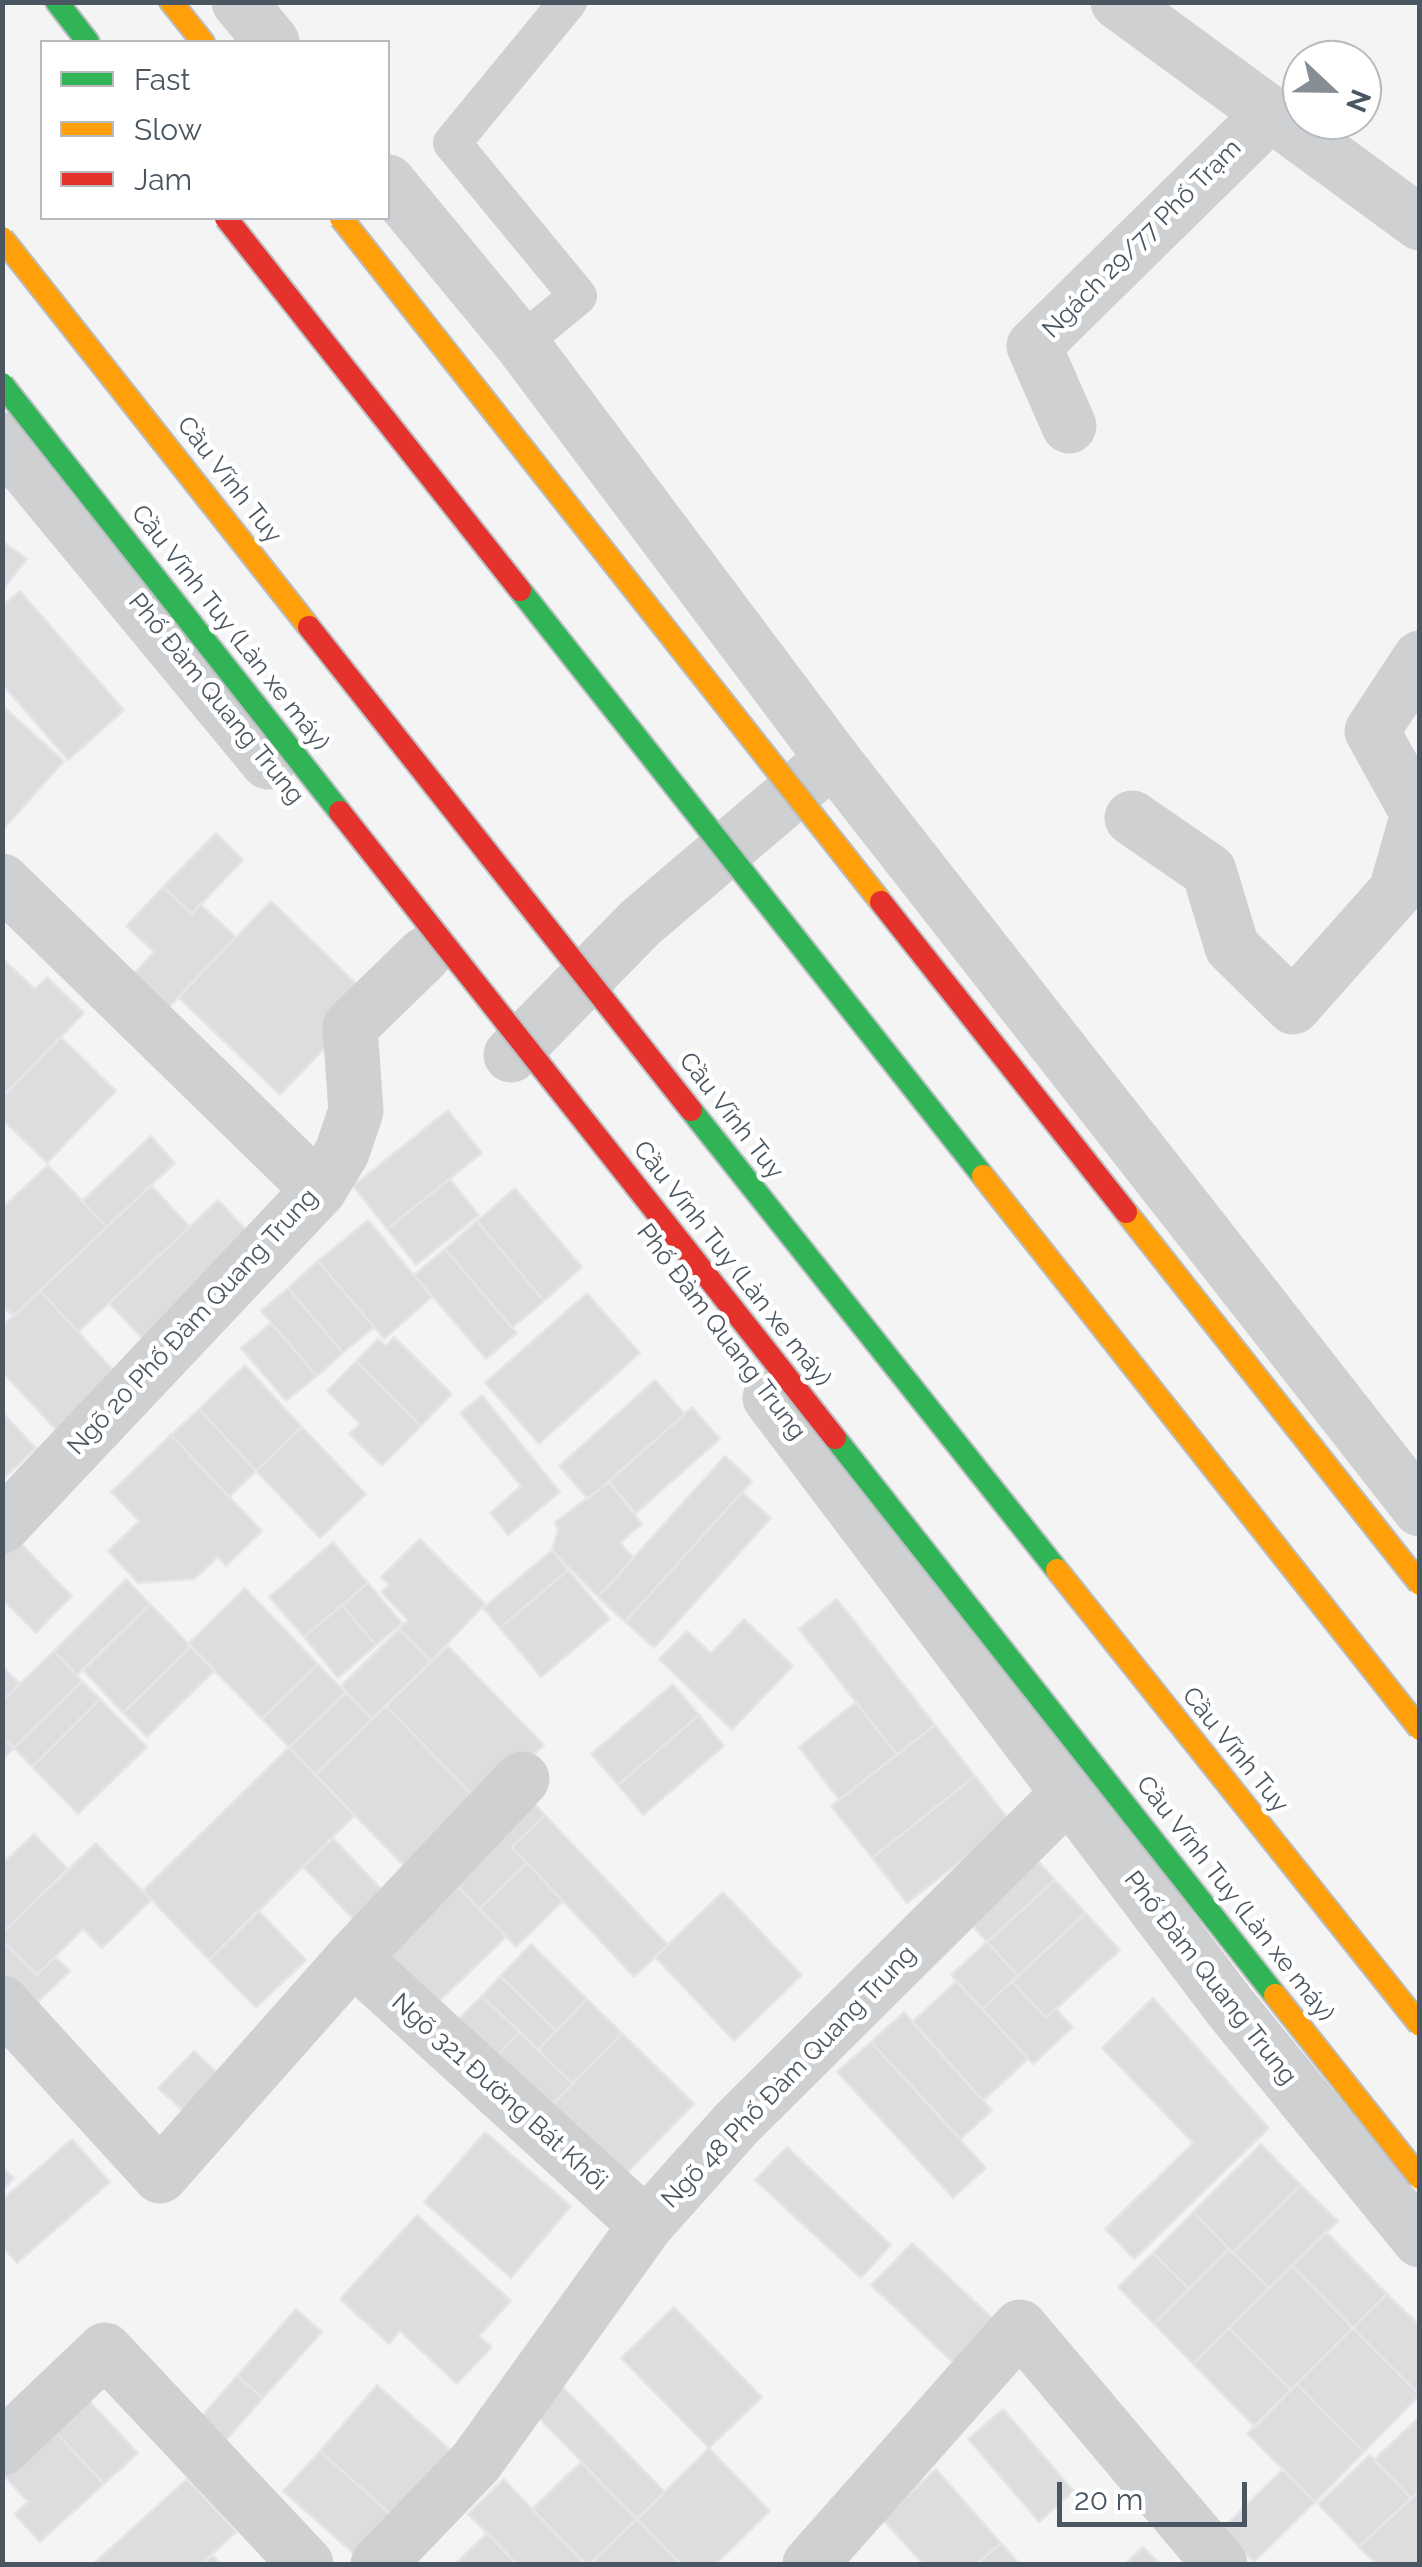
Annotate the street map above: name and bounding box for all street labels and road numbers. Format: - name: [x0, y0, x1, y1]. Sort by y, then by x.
- street label: Ngách 29/77 Phố Trạm: [1036, 133, 1248, 345]
- street label: Cầu Vĩnh Tuy: [170, 411, 288, 549]
- street label: Cầu Vĩnh Tuy (Làn xe máy): [125, 499, 335, 757]
- street label: Phố Đàm Quang Trung: [122, 588, 310, 810]
- street label: Cầu Vĩnh Tuy: [672, 1047, 790, 1185]
- street label: Cầu Vĩnh Tuy (Làn xe máy): [627, 1135, 837, 1393]
- street label: Ngõ 20 Phố Đàm Quang Trung: [62, 1183, 324, 1461]
- street label: Phố Đàm Quang Trung: [630, 1218, 812, 1446]
- street label: Cầu Vĩnh Tuy: [1175, 1681, 1295, 1819]
- street label: Cầu Vĩnh Tuy (Làn xe máy): [1130, 1770, 1340, 2028]
- street label: Phố Đàm Quang Trung: [1117, 1865, 1303, 2091]
- street label: Ngõ 48 Phố Đàm Quang Trung: [656, 1940, 922, 2214]
- street label: Ngõ 321 Đường Bát Khối: [385, 1987, 613, 2197]

